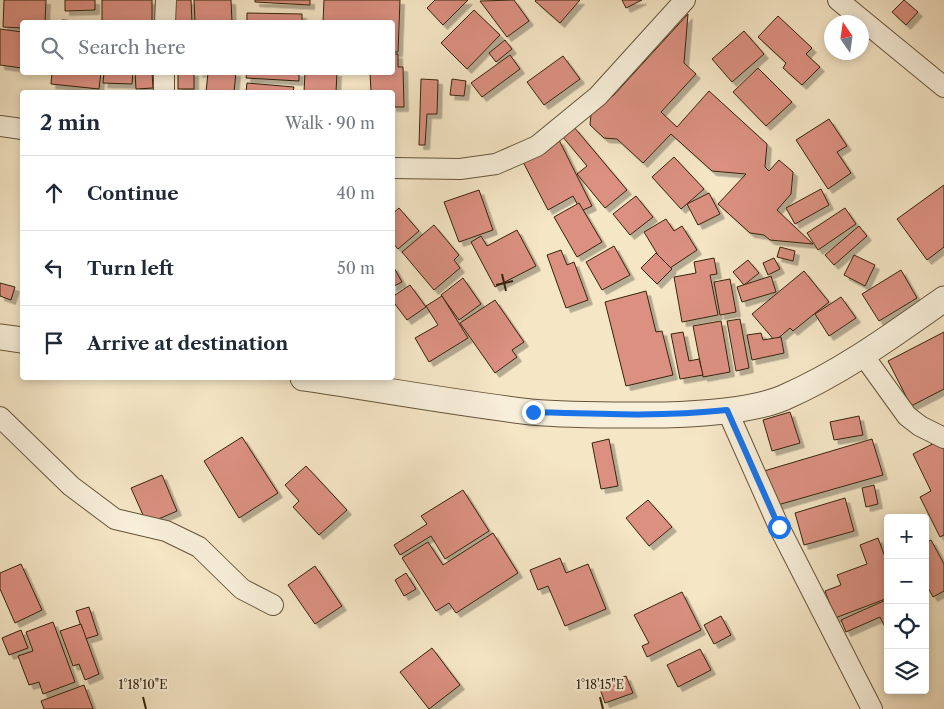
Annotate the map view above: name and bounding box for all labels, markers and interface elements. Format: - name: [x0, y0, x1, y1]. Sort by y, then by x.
- north arrow: [824, 15, 869, 60]
- search box: [20, 20, 395, 75]
- icon: search: [38, 34, 66, 62]
- text: Search here: [78, 36, 186, 59]
- text: 2 min: [40, 110, 100, 135]
- text: Walk · 90 m: [285, 113, 375, 133]
- icon: ahead: [40, 179, 68, 207]
- text: Continue: [87, 182, 179, 205]
- text: 40 m: [336, 183, 375, 203]
- icon: left: [40, 254, 68, 282]
- text: Turn left: [87, 257, 174, 280]
- text: 50 m: [337, 258, 375, 278]
- icon: arrive: [40, 329, 68, 357]
- text: Arrive at destination: [87, 332, 288, 355]
- route end: [522, 401, 545, 424]
- map controls: [884, 514, 929, 694]
- button: +: [884, 514, 929, 559]
- route start: [768, 516, 791, 539]
- button: −: [884, 559, 929, 604]
- button: locate: [884, 604, 929, 649]
- button: layers: [884, 649, 929, 694]
- text: 1°18'10"E: [118, 677, 168, 692]
- text: 1°18'15"E: [576, 677, 624, 692]

